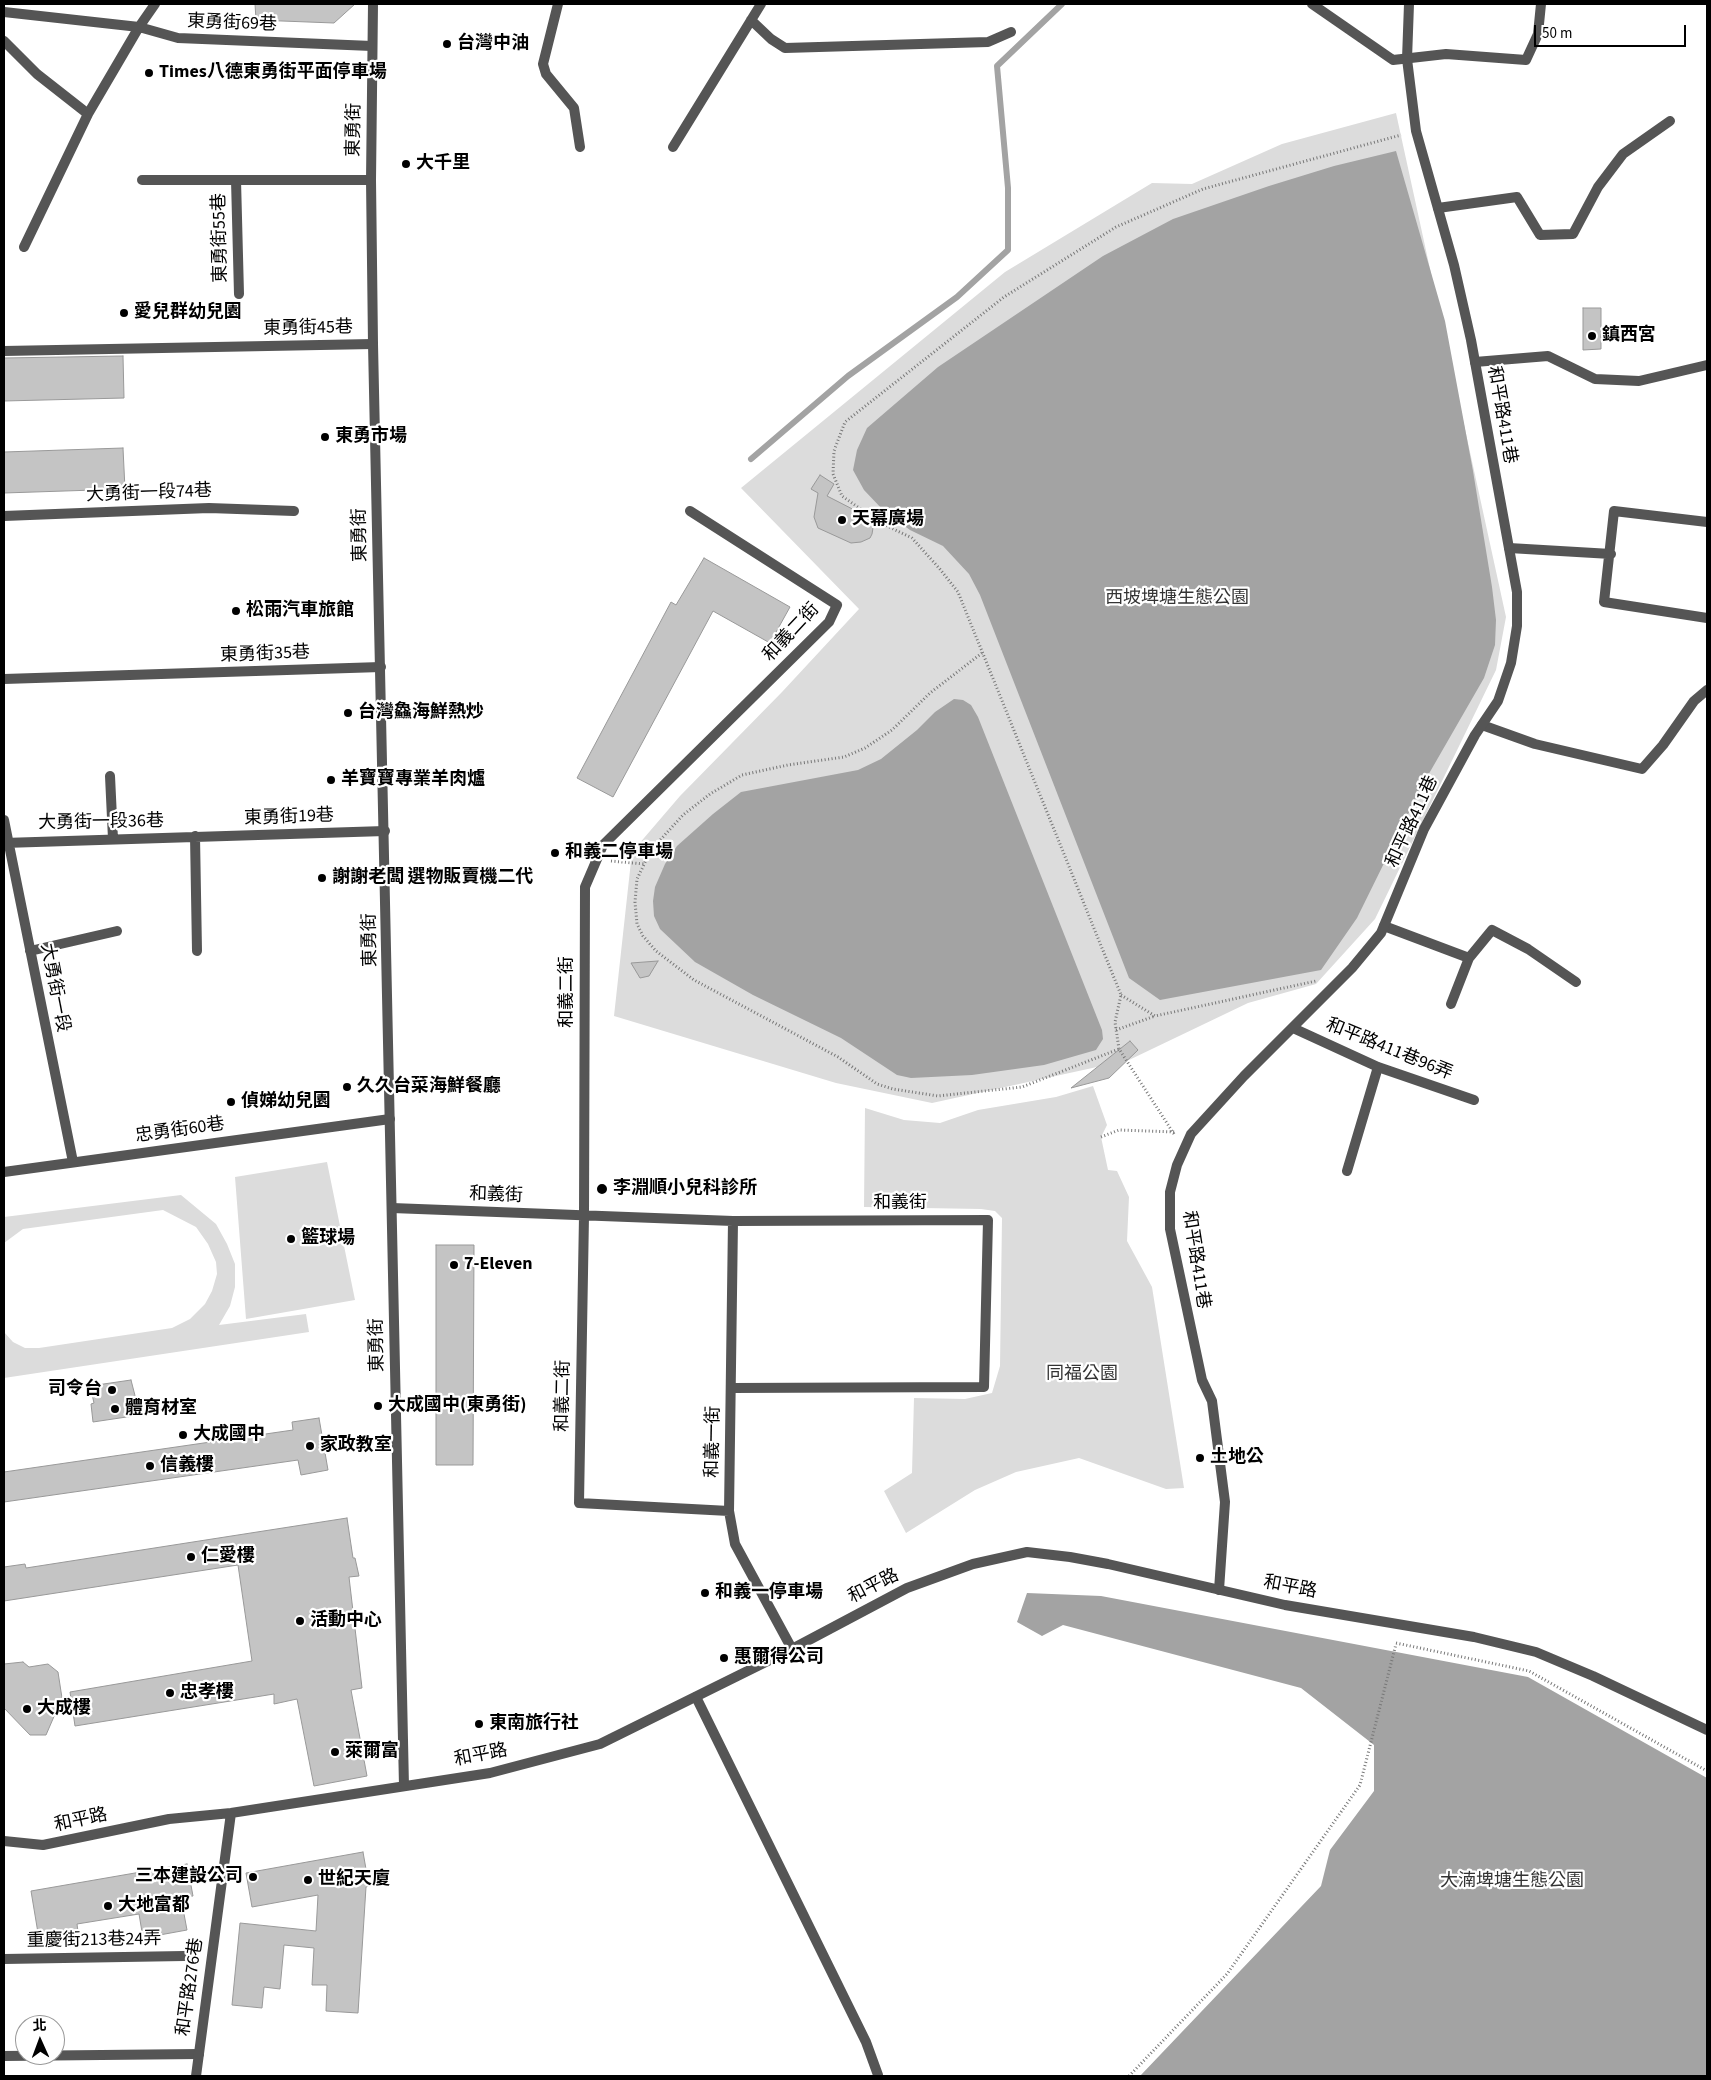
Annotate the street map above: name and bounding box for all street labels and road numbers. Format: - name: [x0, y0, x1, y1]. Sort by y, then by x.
- street label: 東勇街69巷: [187, 12, 277, 36]
- street label: 東勇街: [344, 103, 366, 157]
- street label: 東勇街55巷: [209, 193, 233, 283]
- street label: 東勇街45巷: [263, 317, 353, 341]
- street label: 和平路411巷: [1482, 364, 1520, 466]
- street label: 大勇街一段74巷: [86, 481, 212, 507]
- street label: 東勇街: [350, 508, 372, 562]
- street label: 和義二街: [760, 599, 824, 667]
- street label: 東勇街35巷: [220, 643, 310, 667]
- street label: 和平路411巷: [1382, 773, 1444, 871]
- street label: 東勇街19巷: [244, 806, 334, 830]
- street label: 大勇街一段36巷: [38, 811, 164, 835]
- street label: 東勇街: [360, 913, 382, 967]
- street label: 大勇街一段: [35, 942, 73, 1034]
- street label: 和義二街: [557, 956, 579, 1028]
- street label: 和平路411巷96弄: [1322, 1015, 1456, 1085]
- street label: 忠勇街60巷: [134, 1114, 226, 1148]
- street label: 和義街: [469, 1184, 523, 1208]
- street label: 和義街: [873, 1193, 927, 1215]
- street label: 和平路411巷: [1177, 1209, 1213, 1311]
- street label: 東勇街: [367, 1318, 389, 1372]
- street label: 和義二街: [553, 1360, 575, 1432]
- street label: 和義一街: [703, 1406, 725, 1478]
- street label: 和平路: [845, 1565, 903, 1609]
- street label: 和平路: [1261, 1572, 1319, 1604]
- street label: 和平路: [452, 1740, 510, 1772]
- street label: 和平路: [52, 1805, 110, 1837]
- street label: 重慶街213巷24弄: [26, 1929, 162, 1953]
- street label: 和平路276巷: [173, 1937, 209, 2037]

